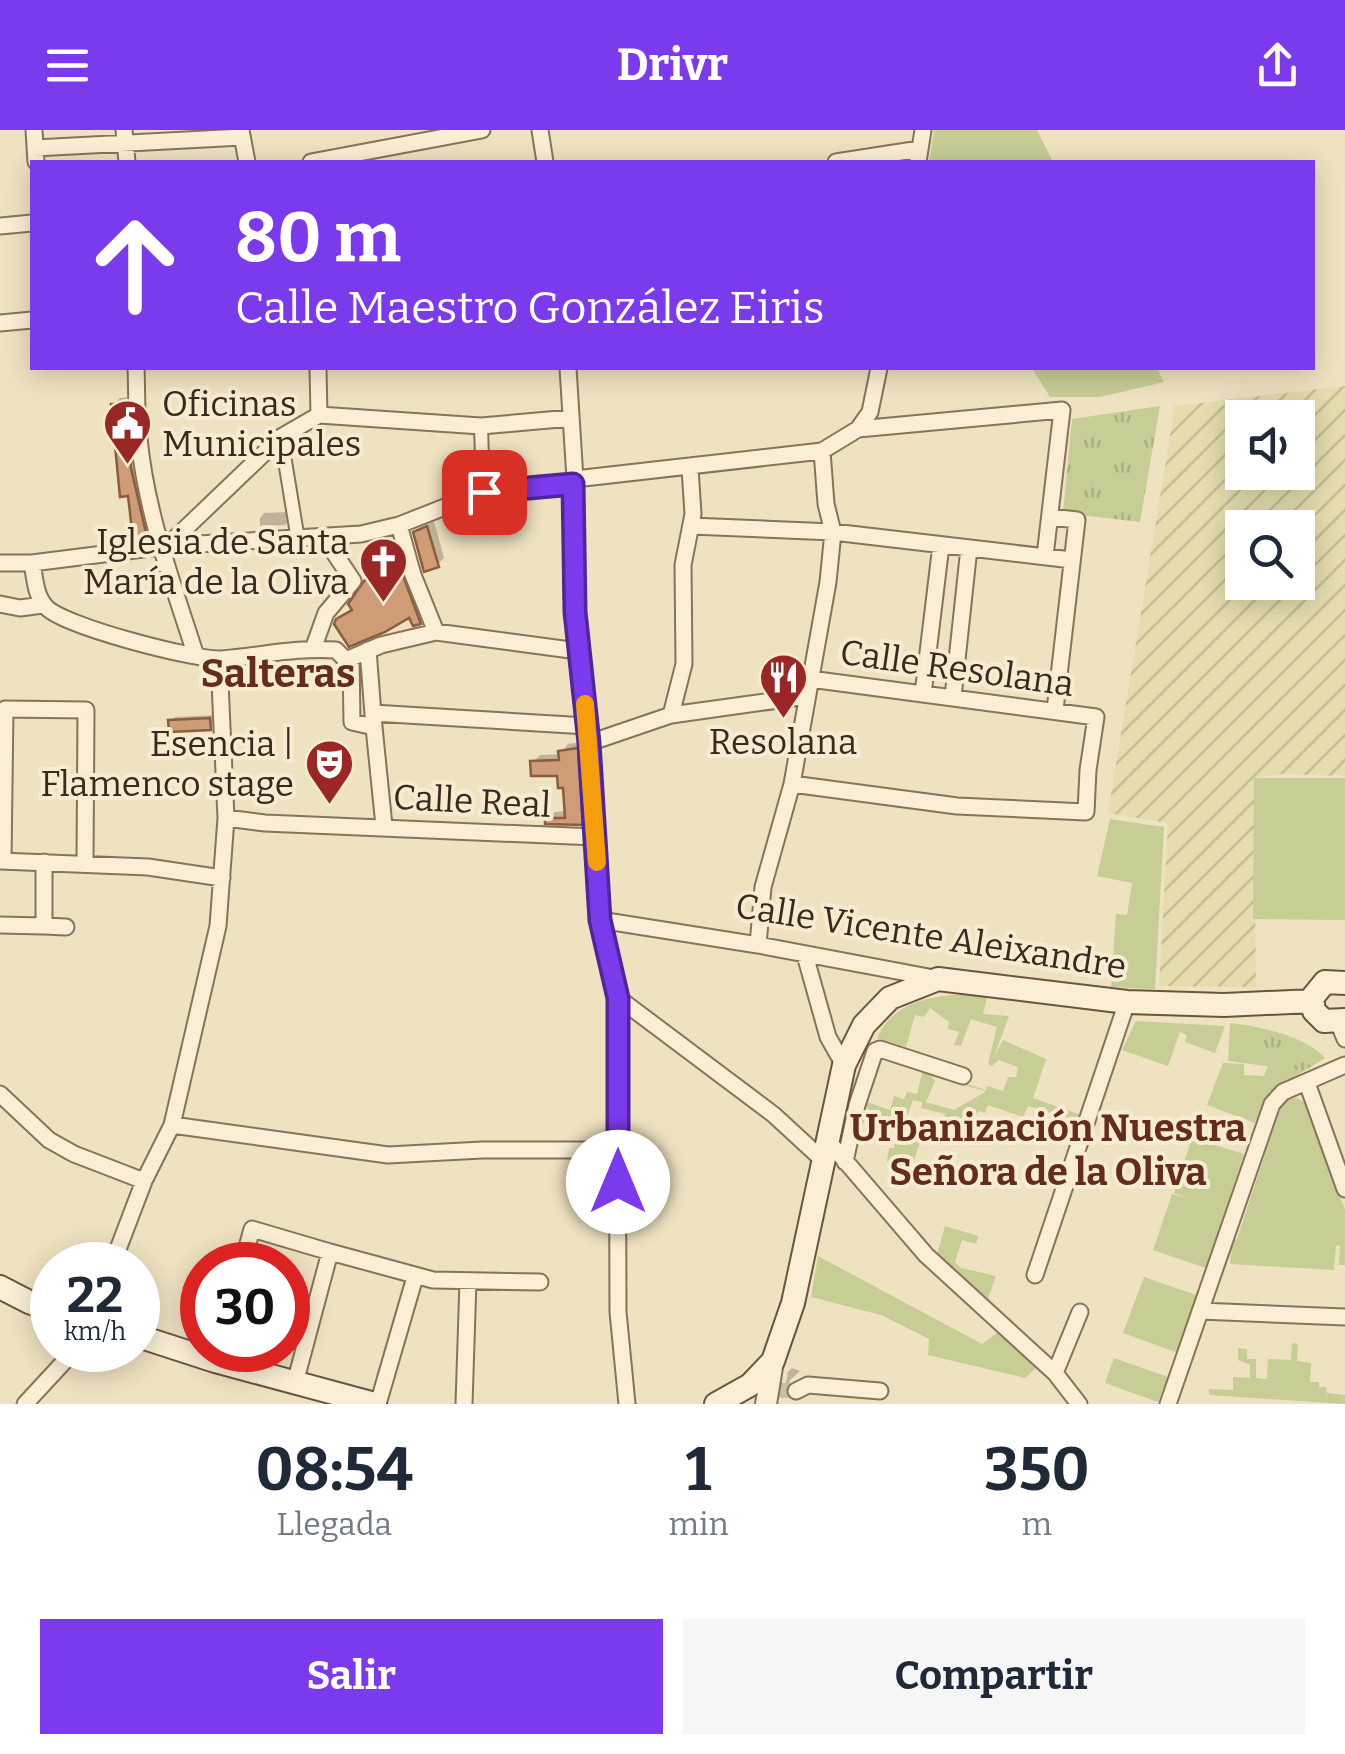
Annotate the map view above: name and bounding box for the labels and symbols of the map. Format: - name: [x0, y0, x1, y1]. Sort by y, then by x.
- place label: Oficinas Municipales: [162, 383, 361, 465]
- public building icon: Oficinas Municipales: [101, 398, 153, 466]
- pin: [442, 450, 527, 535]
- place label: Iglesia de Santa María de la Oliva: [83, 521, 349, 603]
- church icon: Iglesia de Santa María de la Oliva: [358, 536, 410, 604]
- street label: Calle Resolana: [837, 631, 1077, 705]
- district label: Salteras: [200, 650, 356, 698]
- restaurant icon: Resolana: [757, 652, 809, 720]
- place label: Resolana: [709, 721, 857, 763]
- place label: Esencia | Flamenco stage: [40, 723, 294, 805]
- theatre icon: Esencia | Flamenco stage: [303, 738, 355, 806]
- street label: Calle Real: [392, 776, 552, 826]
- street label: Calle Vicente Aleixandre: [733, 884, 1129, 988]
- district label: Urbanización Nuestra Señora de la Oliva: [850, 1105, 1246, 1195]
- position arrow: [566, 1130, 670, 1234]
- speed limit sign: 30: [180, 1242, 310, 1372]

